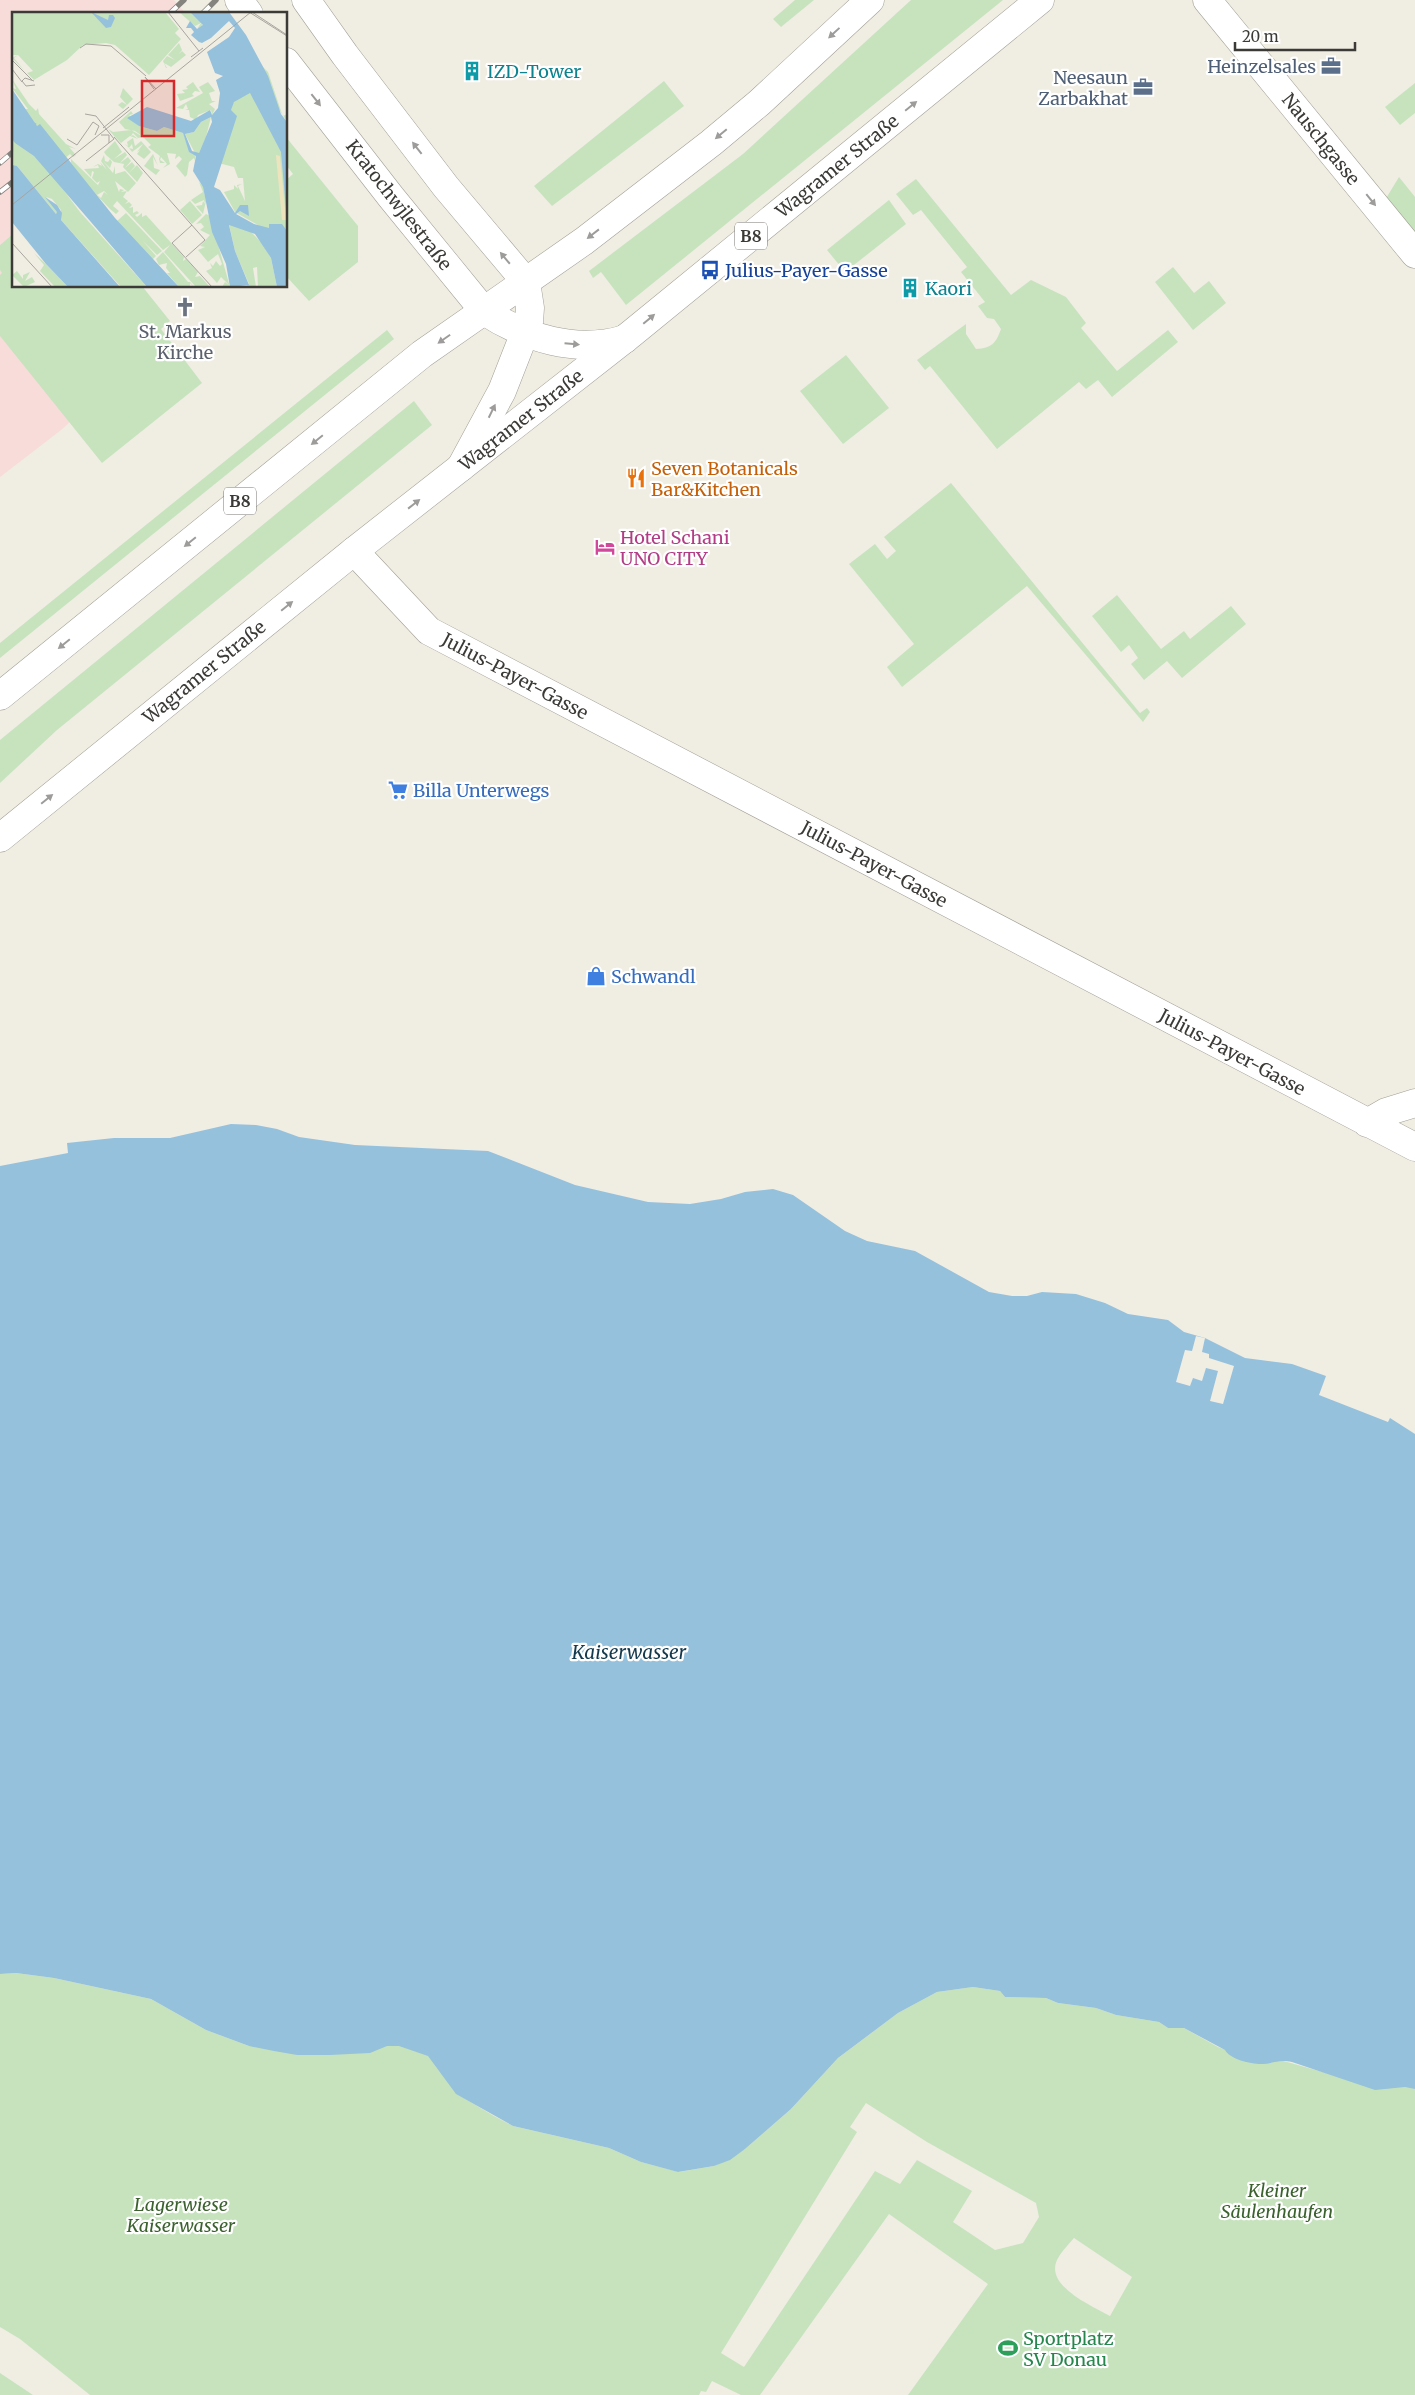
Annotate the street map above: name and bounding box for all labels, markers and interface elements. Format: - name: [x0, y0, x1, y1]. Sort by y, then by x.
- inset map: [12, 12, 288, 288]
- scale bar: [1235, 20, 1355, 52]
- one-way arrow: [828, 27, 840, 39]
- text: 20 m: [1242, 27, 1279, 46]
- place label: Heinzelsales: [1207, 55, 1316, 78]
- office icon: Heinzelsales: [1320, 55, 1342, 77]
- building icon: IZD-Tower: [461, 60, 483, 82]
- place label: IZD-Tower: [487, 60, 581, 83]
- place label: Neesaun Zarbakhat: [1038, 66, 1128, 110]
- office icon: Neesaun Zarbakhat: [1132, 76, 1154, 98]
- street label: Nauschgasse: [1277, 88, 1365, 190]
- one-way arrow: [311, 93, 321, 107]
- one-way arrow: [904, 100, 917, 111]
- street label: Wagramer Straße: [770, 109, 903, 223]
- one-way arrow: [715, 128, 728, 139]
- street label: Kratochwjlestraße: [341, 135, 457, 275]
- one-way arrow: [411, 142, 422, 155]
- one-way arrow: [1365, 194, 1376, 207]
- road number: B8: [735, 222, 767, 250]
- one-way arrow: [587, 228, 600, 239]
- one-way arrow: [500, 251, 511, 264]
- bus stop icon: Julius-Payer-Gasse: [699, 259, 721, 281]
- place label: Julius-Payer-Gasse: [724, 259, 888, 282]
- building icon: Kaori: [899, 277, 921, 299]
- place label: Kaori: [925, 277, 972, 300]
- church icon: St. Markus Kirche: [174, 296, 196, 318]
- one-way arrow: [643, 314, 655, 325]
- place label: St. Markus Kirche: [139, 320, 232, 364]
- one-way arrow: [437, 334, 451, 344]
- one-way arrow: [565, 340, 581, 348]
- street label: Wagramer Straße: [453, 364, 588, 476]
- one-way arrow: [489, 404, 497, 418]
- one-way arrow: [310, 434, 323, 445]
- place label: Seven Botanicals Bar&Kitchen: [651, 457, 798, 501]
- restaurant icon: Seven Botanicals Bar&Kitchen: [625, 467, 647, 489]
- road number: B8: [224, 488, 256, 514]
- one-way arrow: [407, 499, 420, 510]
- place label: Hotel Schani UNO CITY: [620, 526, 730, 570]
- one-way arrow: [184, 536, 197, 547]
- hotel icon: Hotel Schani UNO CITY: [594, 536, 616, 558]
- one-way arrow: [280, 600, 293, 611]
- street label: Wagramer Straße: [137, 615, 270, 729]
- street label: Julius-Payer-Gasse: [437, 627, 592, 724]
- one-way arrow: [58, 639, 71, 650]
- supermarket icon: Billa Unterwegs: [387, 779, 409, 801]
- place label: Billa Unterwegs: [413, 779, 550, 802]
- one-way arrow: [40, 794, 53, 805]
- street label: Julius-Payer-Gasse: [796, 815, 951, 912]
- shop icon: Schwandl: [585, 965, 607, 987]
- place label: Schwandl: [611, 965, 696, 988]
- street label: Julius-Payer-Gasse: [1154, 1003, 1309, 1100]
- water label: Kaiserwasser: [571, 1640, 686, 1664]
- park label: Kleiner Säulenhaufen: [1221, 2179, 1333, 2223]
- park label: Lagerwiese Kaiserwasser: [126, 2193, 236, 2237]
- place label: Sportplatz SV Donau: [1023, 2327, 1114, 2371]
- sports icon: Sportplatz SV Donau: [997, 2337, 1019, 2359]

